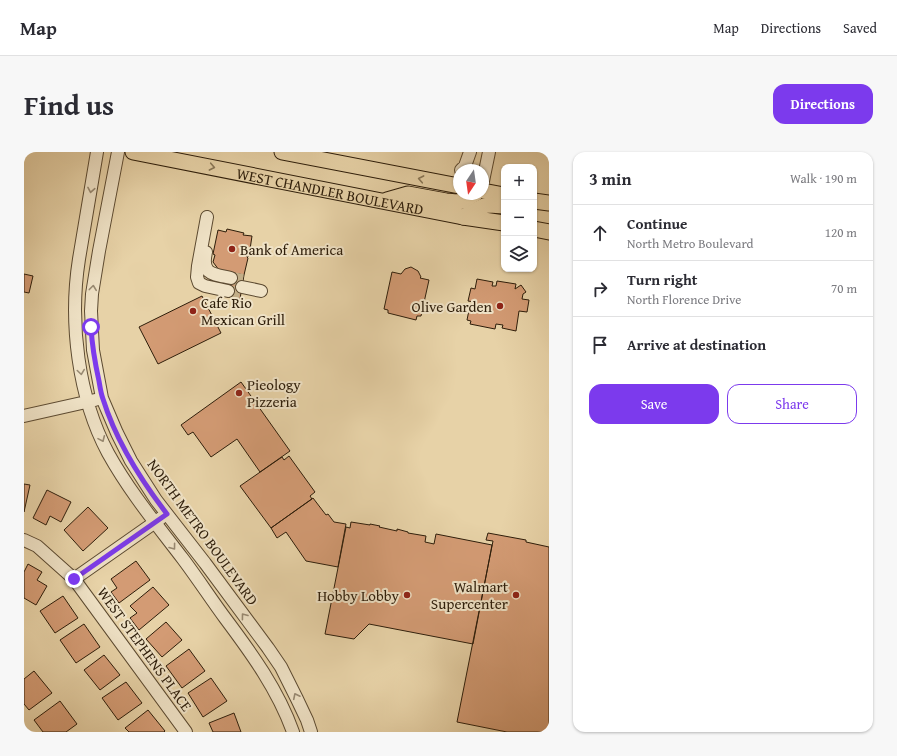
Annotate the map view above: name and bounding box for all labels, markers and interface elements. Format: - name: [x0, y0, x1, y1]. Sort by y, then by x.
- text: Map: [20, 14, 57, 42]
- text: Map: [713, 18, 739, 38]
- text: Directions: [761, 18, 821, 38]
- text: Saved: [843, 18, 877, 38]
- text: Find us: [24, 84, 114, 125]
- button: Directions: [773, 84, 873, 124]
- street label: WEST CHANDLER BOULEVARD: [235, 162, 426, 220]
- one-way arrow: [209, 163, 215, 171]
- north arrow: [453, 164, 489, 200]
- map controls: [501, 164, 537, 272]
- button: +: [501, 164, 537, 200]
- text: 3 min: [589, 166, 631, 191]
- text: Walk · 190 m: [790, 169, 857, 188]
- one-way arrow: [418, 175, 424, 183]
- one-way arrow: [87, 187, 96, 194]
- button: −: [501, 200, 537, 236]
- text: Continue: [627, 213, 688, 234]
- icon: ahead: [589, 222, 611, 244]
- text: 120 m: [825, 223, 857, 242]
- text: North Metro Boulevard: [627, 234, 754, 253]
- button: layers: [501, 236, 537, 272]
- place label: Bank of America: [240, 239, 343, 260]
- marker: Bank of America: [227, 244, 237, 254]
- text: Turn right: [627, 269, 698, 290]
- icon: right: [589, 278, 611, 300]
- text: 70 m: [831, 279, 857, 298]
- one-way arrow: [88, 285, 97, 292]
- text: North Florence Drive: [627, 290, 741, 309]
- place label: Cafe Rio Mexican Grill: [201, 292, 285, 330]
- place label: Olive Garden: [412, 296, 493, 317]
- marker: Olive Garden: [495, 301, 505, 311]
- marker: Cafe Rio Mexican Grill: [188, 306, 198, 316]
- route start: [82, 318, 100, 336]
- icon: arrive: [589, 334, 611, 356]
- text: Arrive at destination: [627, 334, 766, 355]
- one-way arrow: [76, 369, 85, 375]
- place label: Pieology Pizzeria: [247, 374, 301, 412]
- button: Save: [589, 384, 719, 424]
- button: Share: [727, 384, 857, 424]
- marker: Pieology Pizzeria: [234, 388, 244, 398]
- one-way arrow: [97, 434, 105, 442]
- street label: NORTH METRO BOULEVARD: [143, 455, 263, 609]
- one-way arrow: [169, 542, 176, 549]
- route end: [65, 570, 83, 588]
- place label: Walmart Supercenter: [431, 576, 509, 614]
- street label: WEST STEPHENS PLACE: [93, 583, 197, 716]
- place label: Hobby Lobby: [317, 585, 400, 606]
- marker: Hobby Lobby: [402, 590, 412, 600]
- marker: Walmart Supercenter: [511, 590, 521, 600]
- one-way arrow: [242, 614, 249, 621]
- one-way arrow: [293, 693, 301, 700]

